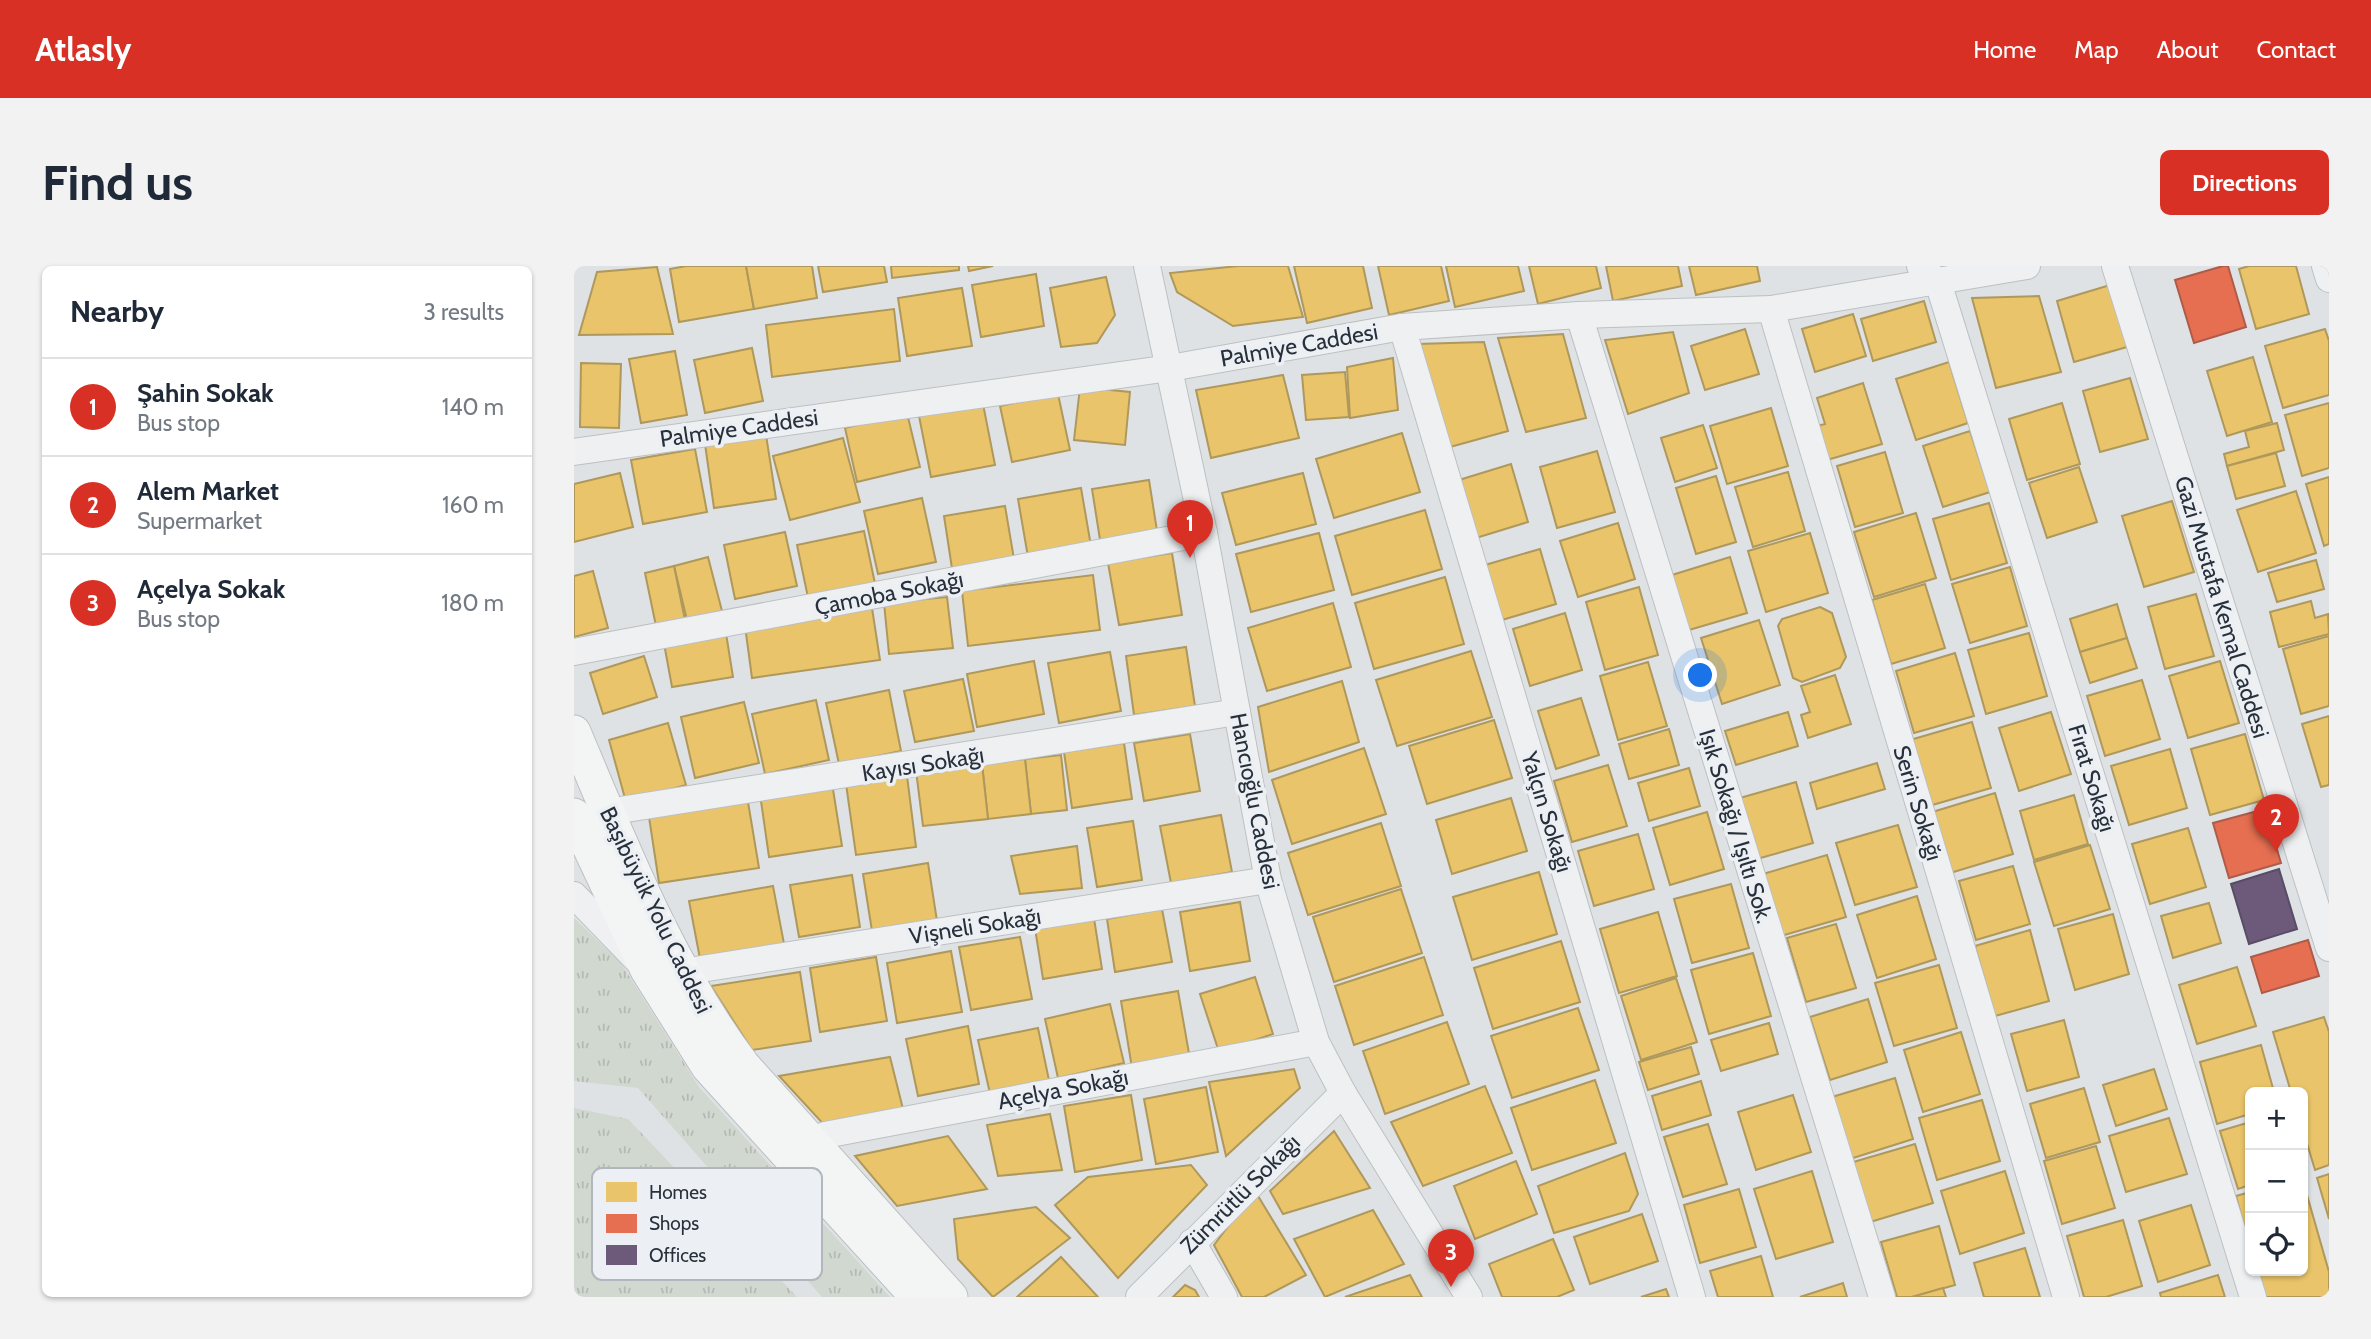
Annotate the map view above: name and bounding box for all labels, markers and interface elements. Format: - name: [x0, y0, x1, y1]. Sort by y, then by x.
- text: Atlasly: [35, 29, 132, 69]
- text: Home: [1973, 35, 2036, 64]
- text: Map: [2074, 35, 2119, 64]
- text: About: [2157, 35, 2219, 64]
- text: Contact: [2257, 35, 2336, 64]
- button: Directions: [2160, 150, 2329, 215]
- text: Find us: [42, 153, 193, 212]
- text: Nearby: [70, 293, 164, 330]
- text: 3 results: [423, 298, 504, 326]
- street label: Palmiye Caddesi: [1218, 317, 1380, 373]
- text: Şahin Sokak: [137, 377, 274, 409]
- text: 1: [89, 393, 97, 421]
- text: 140 m: [442, 393, 504, 421]
- street label: Palmiye Caddesi: [658, 403, 820, 453]
- text: Bus stop: [137, 409, 220, 437]
- street label: Gazi Mustafa Kemal Caddesi: [2169, 473, 2275, 741]
- text: Alem Market: [137, 475, 279, 507]
- text: 2: [87, 491, 99, 519]
- text: 160 m: [442, 491, 504, 519]
- pin: 1: [1167, 500, 1213, 558]
- text: Supermarket: [137, 507, 262, 535]
- street label: Çamoba Sokağı: [812, 565, 966, 621]
- text: Açelya Sokak: [137, 573, 285, 605]
- text: 3: [87, 589, 99, 617]
- text: 180 m: [441, 589, 504, 617]
- text: Bus stop: [137, 605, 220, 633]
- your location: [1683, 658, 1717, 692]
- street label: Hancıoğlu Caddesi: [1224, 711, 1286, 891]
- street label: Fırat Sokağı: [2062, 721, 2122, 835]
- street label: Işık Sokağı / Işıltı Sok.: [1693, 725, 1779, 927]
- street label: Kayısı Sokağı: [860, 741, 986, 787]
- street label: Serin Sokağı: [1887, 742, 1949, 864]
- street label: Yalçın Sokağı: [1515, 747, 1579, 876]
- pin: 2: [2253, 794, 2299, 852]
- street label: Başıbüyük Yolu Caddesi: [594, 802, 718, 1018]
- street label: Vişneli Sokağı: [907, 902, 1043, 950]
- street label: Açelya Sokağı: [995, 1063, 1131, 1115]
- map controls: [2245, 1087, 2308, 1276]
- button: +: [2245, 1087, 2308, 1150]
- street label: Zümrütlü Sokağı: [1174, 1128, 1306, 1260]
- button: −: [2245, 1150, 2308, 1213]
- legend: [592, 1168, 822, 1280]
- text: Homes: [649, 1181, 707, 1204]
- text: Shops: [649, 1212, 699, 1235]
- button: locate: [2245, 1213, 2308, 1276]
- pin: 3: [1428, 1229, 1474, 1287]
- text: Offices: [649, 1244, 706, 1267]

